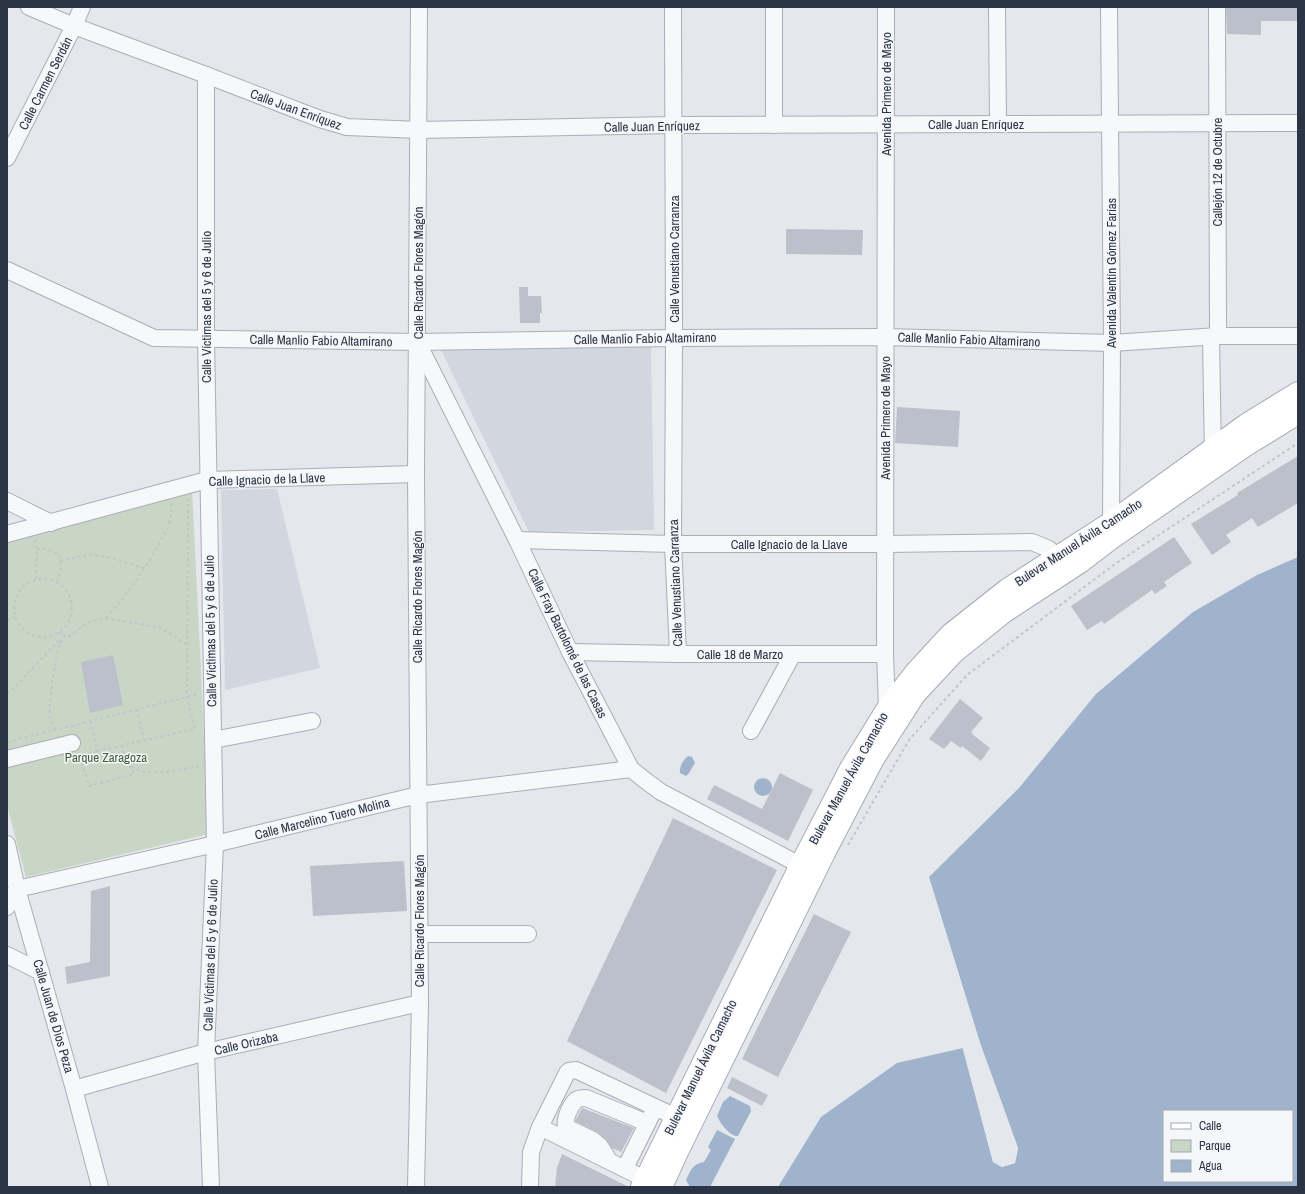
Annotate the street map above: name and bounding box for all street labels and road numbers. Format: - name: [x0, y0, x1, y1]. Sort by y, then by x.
- street label: Avenida Primero de Mayo: [878, 32, 895, 157]
- street label: Calle Carmen Serdán: [15, 34, 76, 133]
- street label: Calle Juan Enríquez: [248, 85, 344, 134]
- street label: Calle Juan Enríquez: [928, 116, 1024, 133]
- street label: Calle Juan Enríquez: [604, 117, 700, 136]
- street label: Callejón 12 de Octubre: [1209, 117, 1226, 227]
- street label: Calle Venustiano Carranza: [666, 195, 683, 323]
- street label: Avenida Valentín Gómez Farías: [1103, 198, 1120, 349]
- street label: Calle Ricardo Flores Magón: [410, 207, 427, 339]
- street label: Calle Víctimas del 5 y 6 de Julio: [198, 231, 215, 383]
- street label: Calle Manlio Fabio Altamirano: [573, 329, 717, 348]
- street label: Calle Manlio Fabio Altamirano: [897, 329, 1041, 350]
- street label: Calle Manlio Fabio Altamirano: [249, 331, 393, 350]
- street label: Avenida Primero de Mayo: [877, 356, 894, 481]
- street label: Calle Ignacio de la Llave: [208, 469, 326, 490]
- street label: Bulevar Manuel Ávila Camacho: [1011, 495, 1145, 590]
- street label: Calle Venustiano Carranza: [665, 519, 686, 647]
- street label: Calle Ricardo Flores Magón: [409, 531, 426, 663]
- street label: Calle Ignacio de la Llave: [731, 536, 847, 553]
- street label: Calle Víctimas del 5 y 6 de Julio: [201, 555, 220, 707]
- street label: Calle Fray Bartolomé de las Casas: [524, 565, 611, 721]
- street label: Calle 18 de Marzo: [697, 646, 783, 663]
- street label: Bulevar Manuel Ávila Camacho: [805, 709, 892, 847]
- street label: Calle Marcelino Tuero Molina: [253, 793, 392, 844]
- street label: Calle Ricardo Flores Magón: [411, 855, 428, 987]
- street label: Calle Víctimas del 5 y 6 de Julio: [199, 879, 222, 1031]
- street label: Calle Juan de Dios Peza: [29, 957, 78, 1075]
- street label: Bulevar Manuel Ávila Camacho: [660, 997, 741, 1138]
- street label: Calle Orizaba: [212, 1028, 280, 1059]

